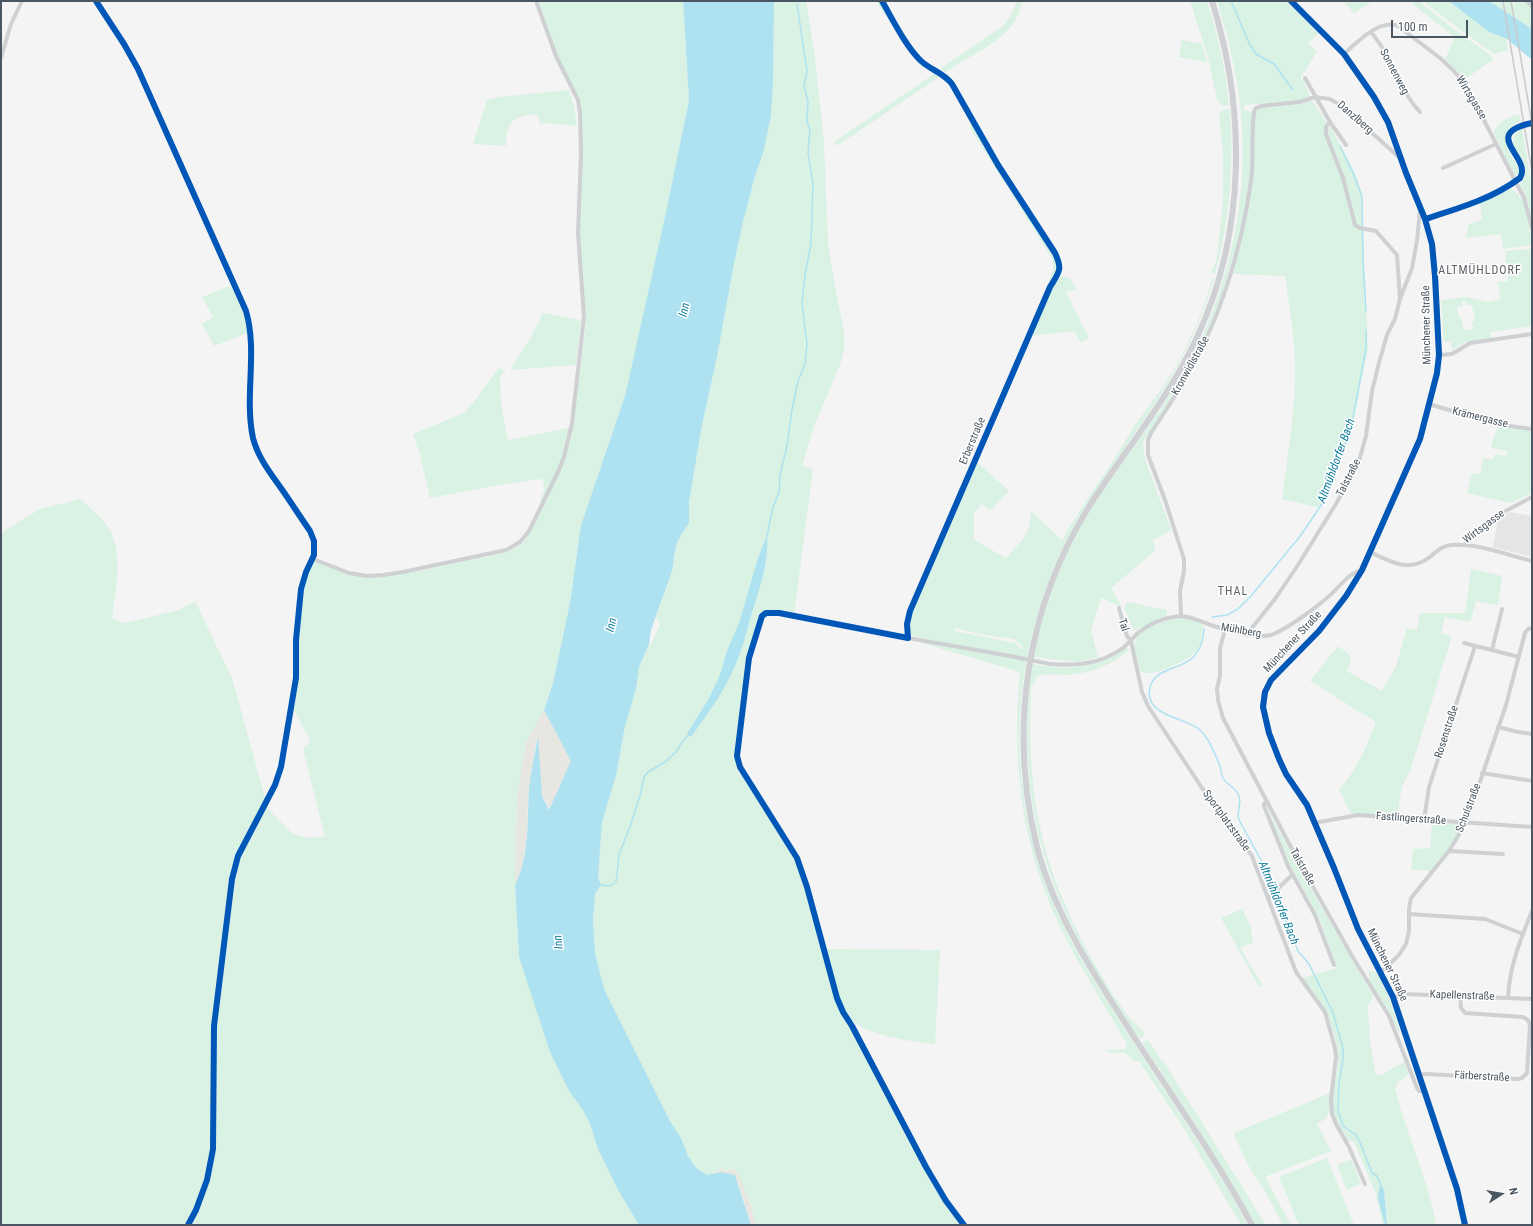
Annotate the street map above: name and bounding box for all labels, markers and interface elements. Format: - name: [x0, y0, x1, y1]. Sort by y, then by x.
- scale bar: [1393, 12, 1470, 38]
- text: 100 m: [1398, 20, 1428, 34]
- street label: Sonnenweg: [1376, 47, 1412, 97]
- street label: Wirtsgasse: [1453, 74, 1489, 122]
- street label: Danzlberg: [1334, 99, 1376, 137]
- district label: ALTMÜHLDORF: [1438, 264, 1522, 278]
- street label: Münchener Straße: [1420, 285, 1434, 365]
- water label: Inn: [676, 301, 694, 319]
- street label: Kronwidlstraße: [1169, 334, 1213, 398]
- street label: Krämergasse: [1451, 405, 1509, 431]
- street label: Erberstraße: [957, 415, 989, 467]
- water label: Altmühldorfer Bach: [1315, 417, 1359, 505]
- street label: Talstraße: [1334, 457, 1364, 499]
- street label: Wirtsgasse: [1461, 507, 1507, 547]
- district label: THAL: [1218, 585, 1248, 599]
- street label: Münchener Straße: [1261, 609, 1325, 675]
- water label: Inn: [603, 616, 621, 634]
- street label: Tal: [1115, 617, 1131, 633]
- street label: Mühlberg: [1220, 621, 1262, 641]
- street label: Rosenstraße: [1432, 704, 1462, 760]
- street label: Schulstraße: [1454, 782, 1484, 834]
- street label: Sportplatzstraße: [1199, 788, 1253, 854]
- street label: Fastlingerstraße: [1375, 810, 1447, 828]
- street label: Talstraße: [1286, 846, 1318, 888]
- water label: Altmühldorfer Bach: [1255, 859, 1301, 947]
- street label: Münchener Straße: [1364, 927, 1410, 1003]
- water label: Inn: [551, 934, 567, 950]
- street label: Kapellenstraße: [1429, 988, 1495, 1004]
- street label: Färberstraße: [1454, 1069, 1510, 1085]
- north arrow: [1481, 1174, 1521, 1214]
- text: N: [1506, 1187, 1520, 1196]

